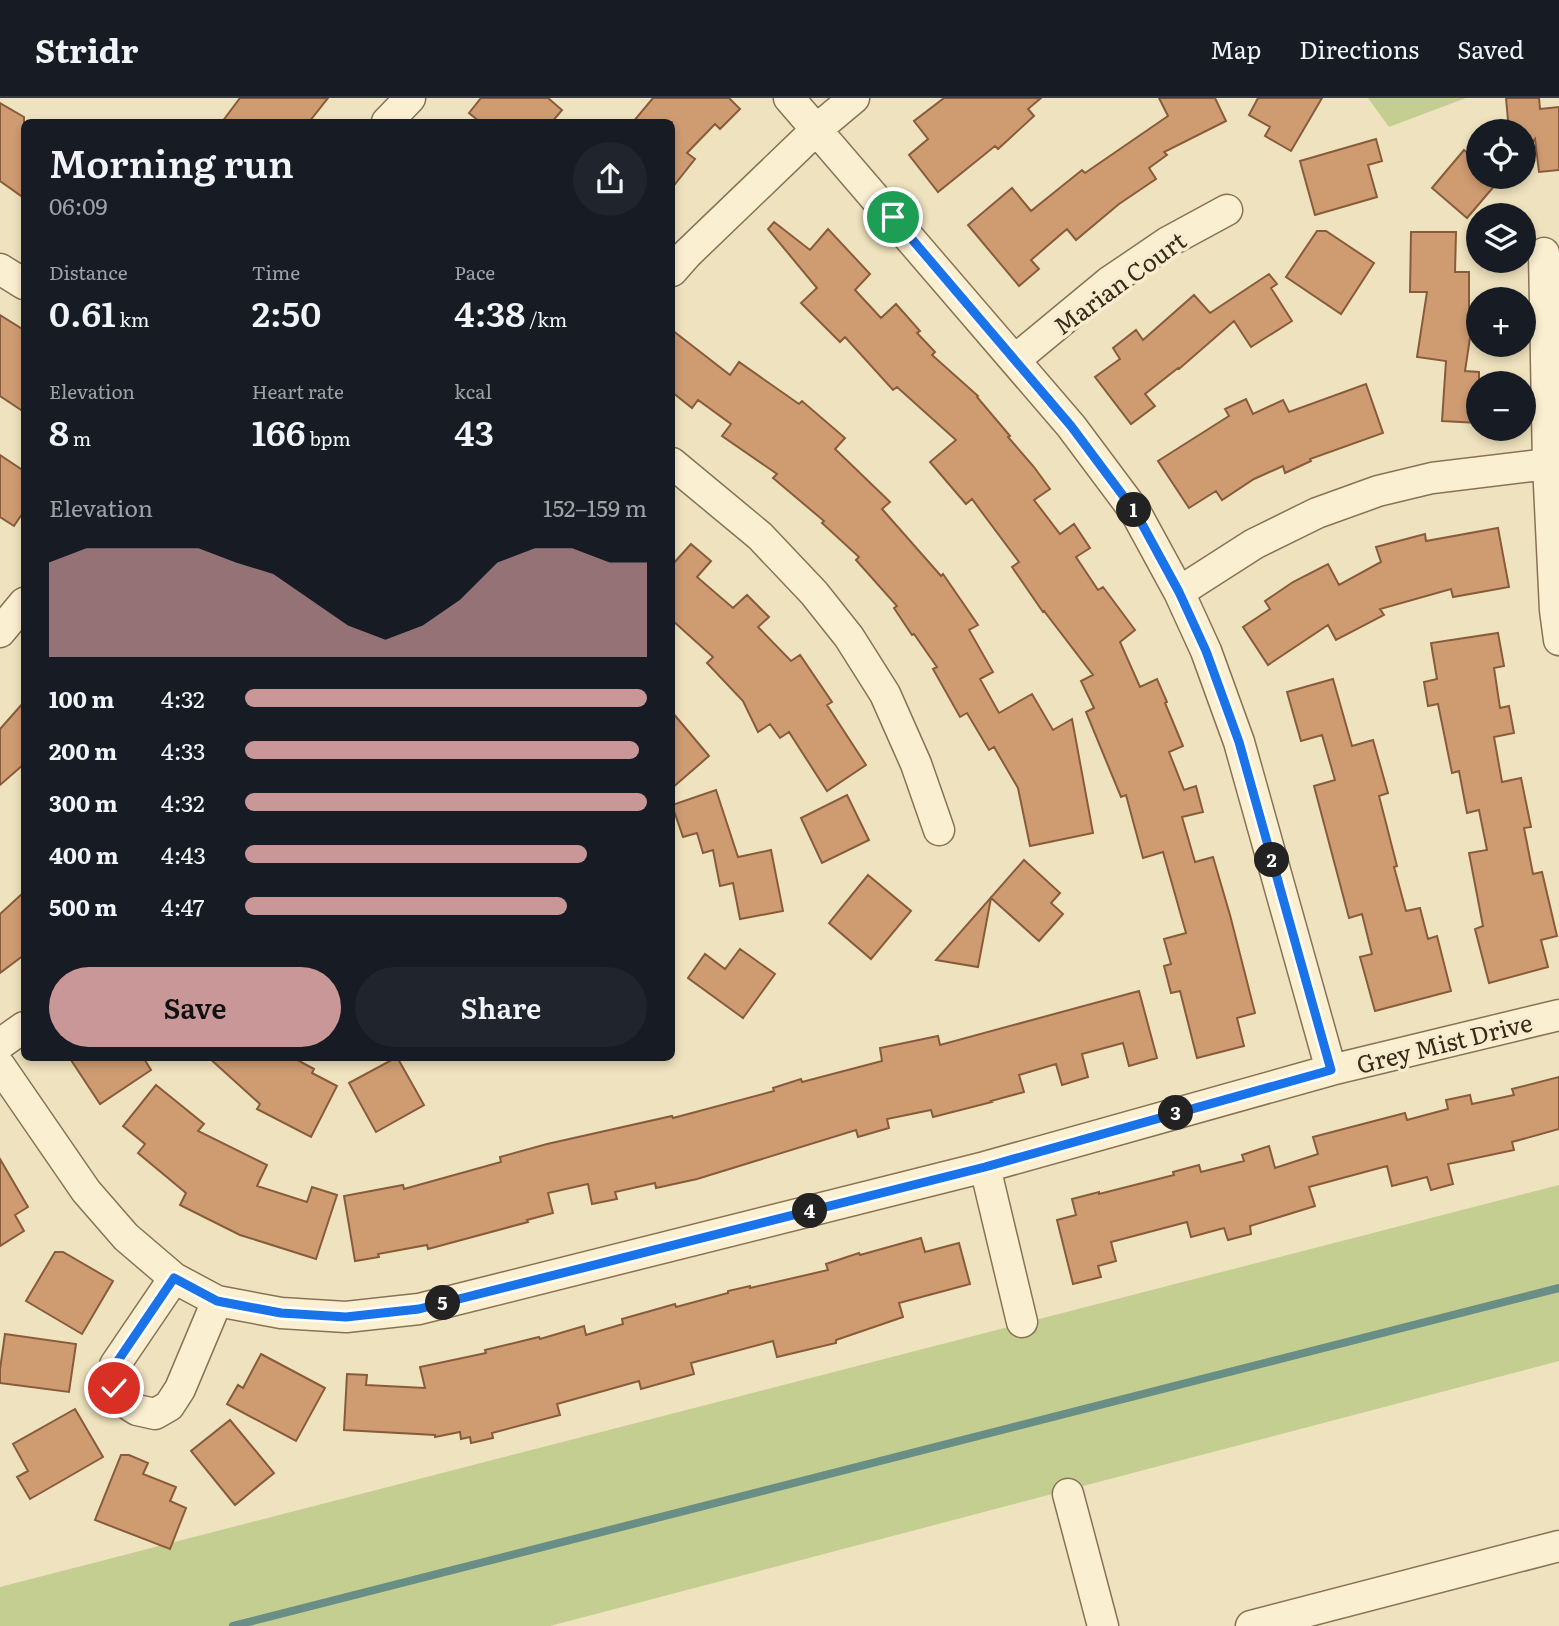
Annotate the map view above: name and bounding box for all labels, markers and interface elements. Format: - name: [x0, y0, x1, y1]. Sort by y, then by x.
- text: Stridr: [35, 24, 138, 73]
- text: Map: [1210, 31, 1261, 66]
- text: Directions: [1299, 31, 1419, 66]
- text: Saved: [1457, 31, 1524, 66]
- map controls: [1466, 119, 1536, 441]
- button: locate: [1466, 119, 1536, 189]
- text: Morning run: [49, 133, 294, 190]
- button: share: [573, 142, 647, 216]
- pin: [863, 187, 923, 247]
- text: 06:09: [49, 188, 108, 222]
- icon: arrive: [874, 198, 912, 236]
- button: layers: [1466, 203, 1536, 273]
- street label: Marian Court: [1046, 222, 1193, 342]
- text: Distance: [49, 258, 128, 286]
- text: Time: [252, 258, 300, 286]
- text: Pace: [454, 258, 495, 286]
- text: 0.61: [49, 286, 116, 338]
- text: 2:50: [252, 286, 321, 338]
- text: 4:38: [454, 286, 525, 338]
- button: +: [1466, 287, 1536, 357]
- text: km: [116, 305, 149, 333]
- text: /km: [525, 305, 567, 333]
- button: −: [1466, 371, 1536, 441]
- text: Elevation: [49, 377, 135, 405]
- text: Heart rate: [252, 377, 344, 405]
- text: kcal: [454, 377, 492, 405]
- text: 8: [49, 405, 69, 457]
- text: 166: [252, 405, 306, 457]
- text: 43: [454, 405, 494, 457]
- text: m: [69, 424, 91, 452]
- text: bpm: [306, 424, 351, 452]
- text: Elevation: [49, 490, 153, 524]
- text: 152–159 m: [543, 490, 647, 524]
- pin: 1: [1116, 492, 1152, 528]
- text: 1: [1130, 495, 1137, 523]
- text: 100 m: [49, 681, 114, 715]
- text: 4:32: [161, 681, 205, 715]
- text: 200 m: [49, 733, 117, 767]
- text: 4:33: [161, 733, 205, 767]
- text: 300 m: [49, 785, 118, 819]
- text: 4:32: [161, 785, 205, 819]
- text: 400 m: [49, 837, 119, 871]
- text: 4:43: [161, 837, 206, 871]
- pin: 2: [1254, 842, 1290, 878]
- text: 2: [1266, 845, 1277, 873]
- text: 500 m: [49, 889, 117, 923]
- text: 4:47: [161, 889, 204, 923]
- button: Save: [49, 967, 341, 1047]
- button: Share: [355, 967, 647, 1047]
- street label: Grey Mist Drive: [1353, 1003, 1535, 1081]
- pin: 3: [1158, 1096, 1194, 1130]
- text: 3: [1170, 1098, 1181, 1126]
- pin: 4: [792, 1194, 828, 1228]
- text: 4: [804, 1196, 815, 1224]
- pin: 5: [426, 1286, 460, 1320]
- text: 5: [437, 1288, 448, 1316]
- pin: [84, 1358, 144, 1418]
- icon: check: [95, 1369, 133, 1407]

